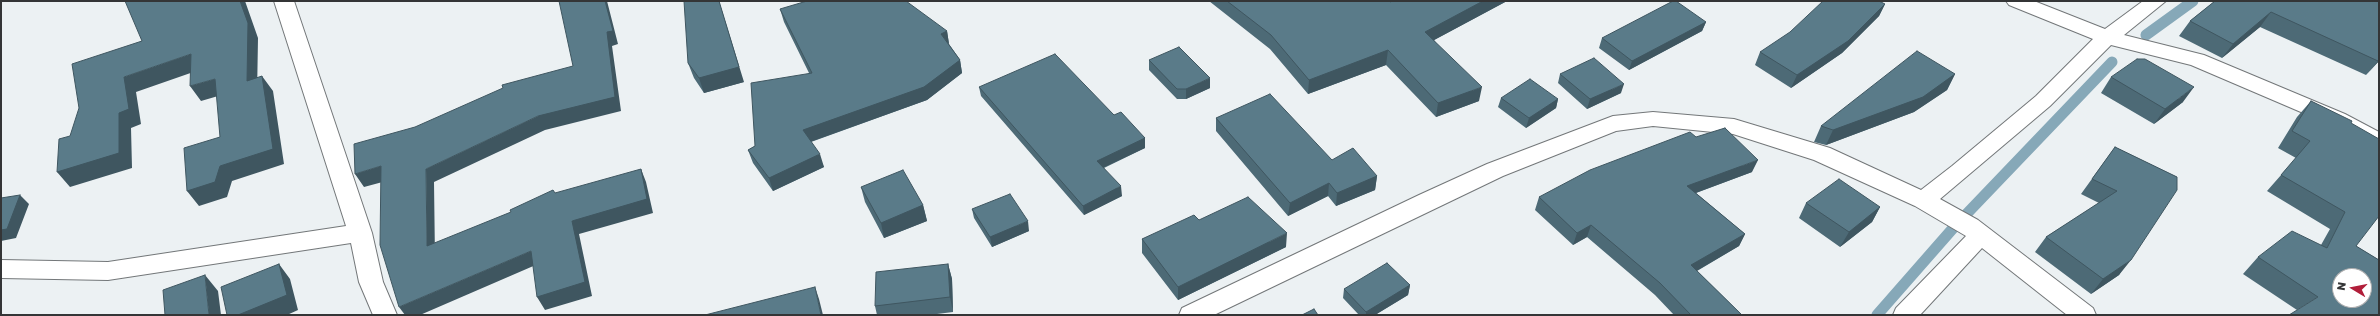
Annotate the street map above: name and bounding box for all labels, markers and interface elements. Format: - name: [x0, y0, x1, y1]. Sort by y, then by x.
- north arrow: [2332, 268, 2372, 308]
- text: N: [2334, 281, 2348, 291]

